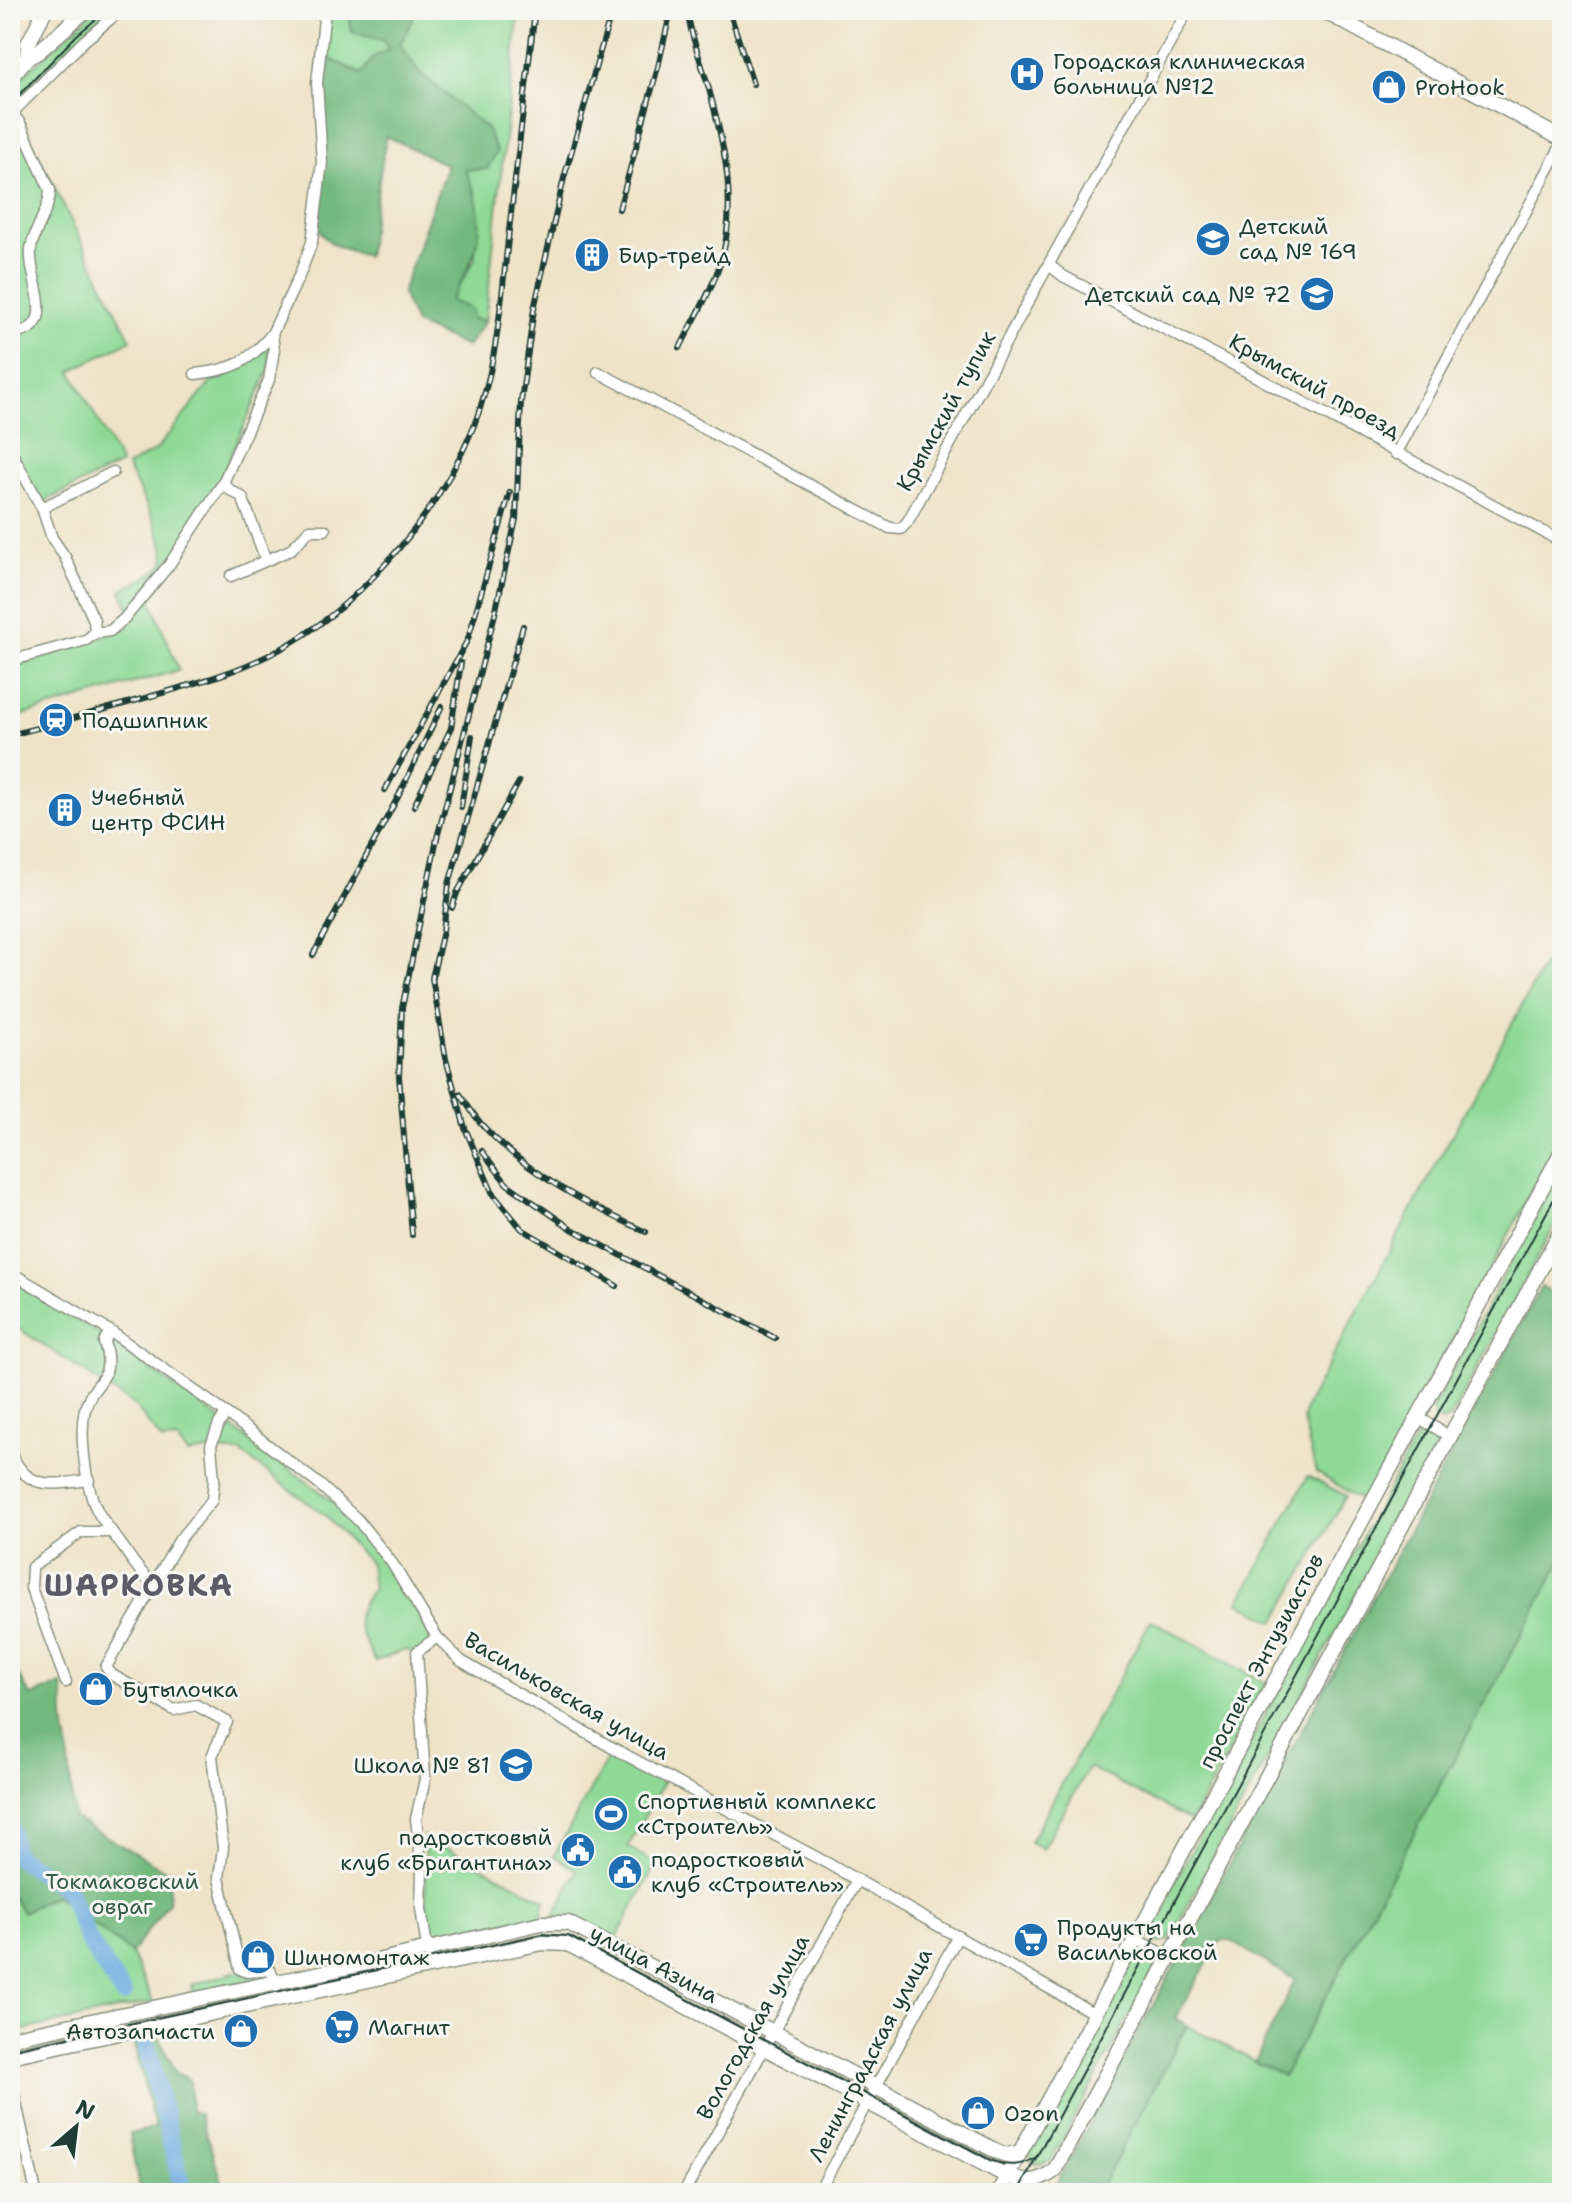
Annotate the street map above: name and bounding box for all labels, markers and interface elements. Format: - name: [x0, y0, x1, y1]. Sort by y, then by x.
- place label: Городская клиническая больница №12: [1053, 47, 1306, 101]
- hospital icon: Городская клиническая больница №12: [1008, 55, 1046, 93]
- shop icon: ProHook: [1370, 68, 1408, 106]
- place label: ProHook: [1415, 73, 1505, 102]
- place label: Детский сад № 169: [1239, 212, 1357, 266]
- school or university icon: Детский сад № 169: [1194, 220, 1232, 258]
- building icon: Бир-трейд: [573, 236, 611, 274]
- place label: Бир-трейд: [618, 241, 731, 270]
- school or university icon: Детский сад № 72: [1298, 275, 1336, 313]
- place label: Детский сад № 72: [1085, 280, 1291, 309]
- street label: Крымский тупик: [890, 325, 1002, 496]
- street label: Крымский проезд: [1224, 327, 1406, 445]
- station icon: Подшипник: [37, 701, 75, 739]
- place label: Подшипник: [82, 706, 208, 735]
- place label: Учебный центр ФСИН: [91, 783, 226, 837]
- building icon: Учебный центр ФСИН: [46, 791, 84, 829]
- street label: проспект Энтузиастов: [1192, 1548, 1330, 1774]
- district label: ШАРКОВКА: [44, 1565, 234, 1606]
- street label: Васильковская улица: [459, 1625, 675, 1767]
- shop icon: Бутылочка: [77, 1670, 115, 1708]
- place label: Бутылочка: [122, 1675, 238, 1704]
- school or university icon: Школа № 81: [497, 1746, 535, 1784]
- place label: Школа № 81: [353, 1751, 490, 1780]
- place label: Спортивный комплекс «Строитель»: [637, 1787, 876, 1841]
- sports icon: Спортивный комплекс «Строитель»: [592, 1795, 630, 1833]
- place label: подростковый клуб «Бригантина»: [340, 1823, 552, 1877]
- public building icon: подростковый клуб «Бригантина»: [559, 1831, 597, 1869]
- place label: подростковый клуб «Строитель»: [651, 1845, 844, 1899]
- public building icon: подростковый клуб «Строитель»: [606, 1853, 644, 1891]
- park label: Токмаковский овраг: [45, 1867, 199, 1921]
- place label: Продукты на Васильковской: [1057, 1913, 1217, 1967]
- street label: улица Азина: [585, 1918, 723, 2010]
- supermarket icon: Продукты на Васильковской: [1012, 1921, 1050, 1959]
- street label: Вологодская улица: [690, 1929, 816, 2125]
- shop icon: Шиномонтаж: [239, 1938, 277, 1976]
- place label: Шиномонтаж: [284, 1943, 430, 1972]
- street label: Ленинградская улица: [801, 1943, 939, 2167]
- supermarket icon: Магнит: [323, 2008, 361, 2046]
- shop icon: Автозапчасти: [222, 2012, 260, 2050]
- place label: Магнит: [368, 2013, 451, 2042]
- place label: Автозапчасти: [66, 2017, 215, 2046]
- north arrow: [36, 2087, 116, 2167]
- text: N: [71, 2093, 100, 2127]
- shop icon: Ozon: [959, 2094, 997, 2132]
- place label: Ozon: [1004, 2099, 1059, 2128]

